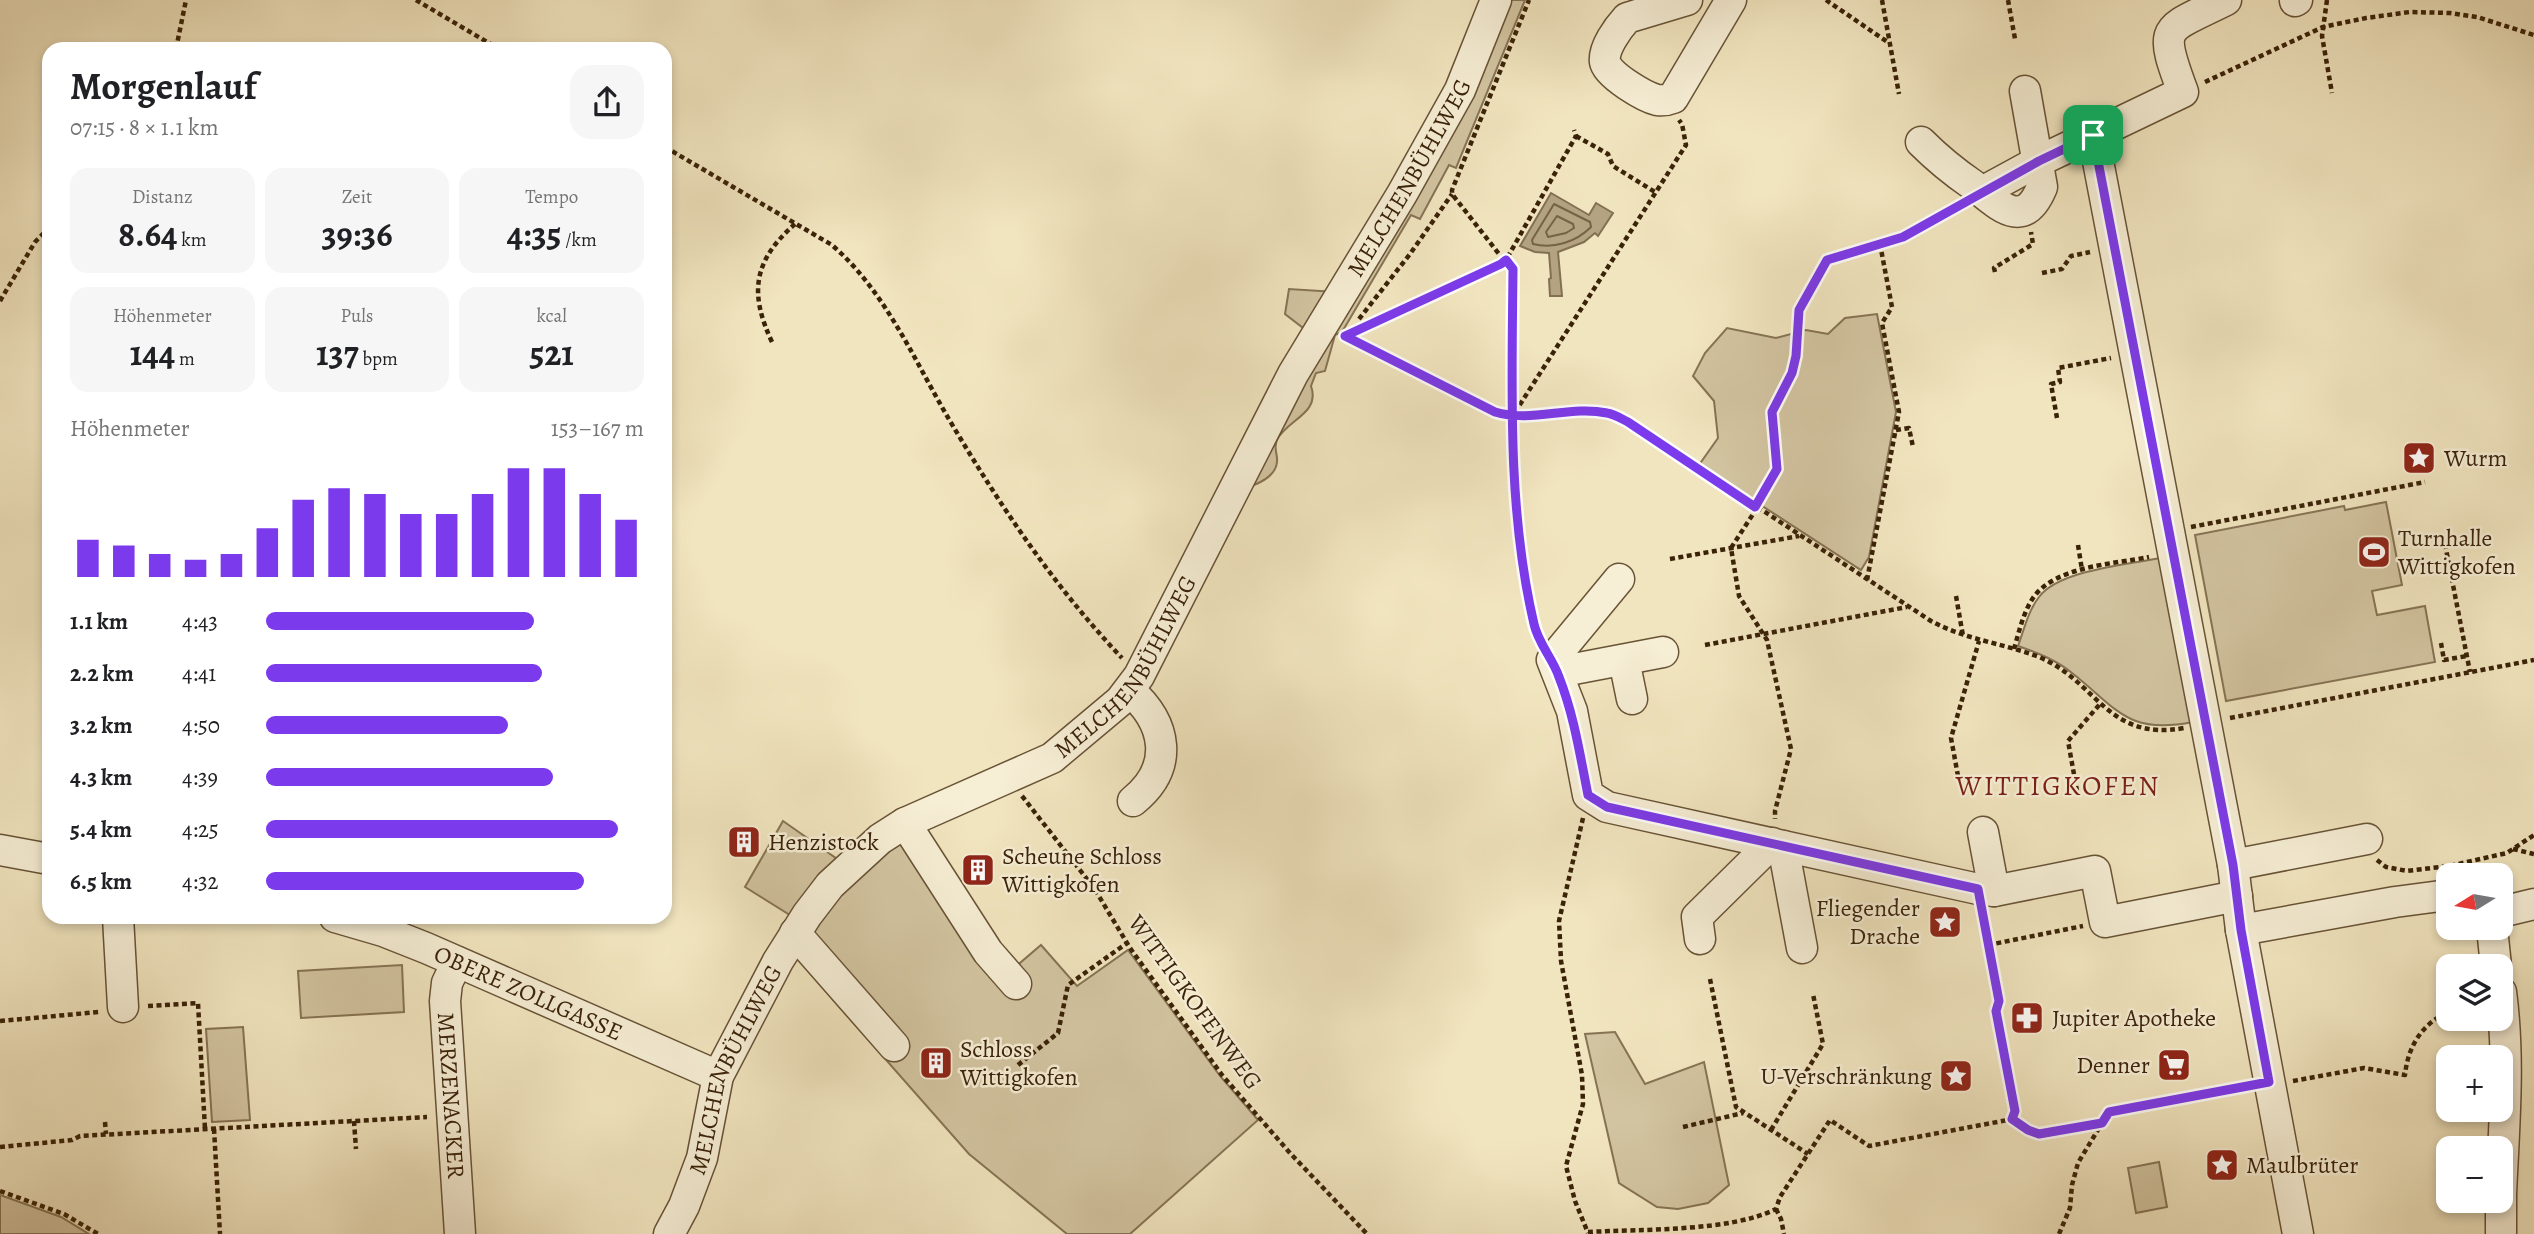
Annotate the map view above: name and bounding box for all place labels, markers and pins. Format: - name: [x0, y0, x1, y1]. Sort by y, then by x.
- pin: [2063, 105, 2123, 165]
- place icon: Wurm: [2400, 439, 2438, 477]
- place label: Wurm: [2443, 442, 2508, 474]
- place label: Turnhalle Wittigkofen: [2397, 522, 2516, 582]
- sports icon: Turnhalle Wittigkofen: [2355, 533, 2393, 571]
- building icon: Henzistock: [725, 823, 763, 861]
- place label: Henzistock: [768, 826, 879, 858]
- place label: Scheune Schloss Wittigkofen: [1001, 840, 1162, 900]
- building icon: Scheune Schloss Wittigkofen: [959, 851, 997, 889]
- place label: Fliegender Drache: [1816, 892, 1920, 952]
- place icon: Fliegender Drache: [1926, 903, 1964, 941]
- pharmacy icon: Jupiter Apotheke: [2008, 999, 2046, 1037]
- place label: Jupiter Apotheke: [2052, 1002, 2216, 1034]
- place label: Schloss Wittigkofen: [959, 1033, 1078, 1093]
- building icon: Schloss Wittigkofen: [917, 1044, 955, 1082]
- supermarket icon: Denner: [2155, 1046, 2193, 1084]
- place label: Denner: [2076, 1049, 2150, 1081]
- place icon: U-Verschränkung: [1937, 1057, 1975, 1095]
- place label: U-Verschränkung: [1760, 1060, 1932, 1092]
- place icon: Maulbrüter: [2203, 1146, 2241, 1184]
- place label: Maulbrüter: [2246, 1149, 2358, 1181]

